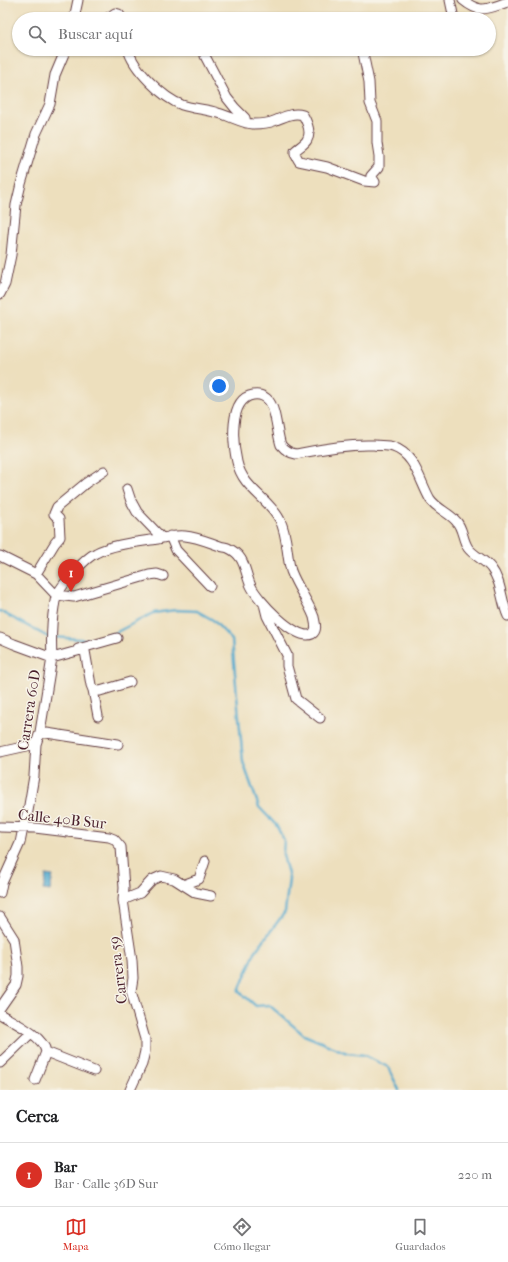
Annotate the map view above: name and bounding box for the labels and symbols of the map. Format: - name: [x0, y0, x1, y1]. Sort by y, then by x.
- your location: [209, 376, 229, 396]
- pin: 1: [58, 559, 84, 592]
- street label: Carrera 60D: [14, 668, 44, 752]
- street label: Calle 40B Sur: [17, 805, 108, 833]
- street label: Carrera 59: [105, 935, 131, 1005]

